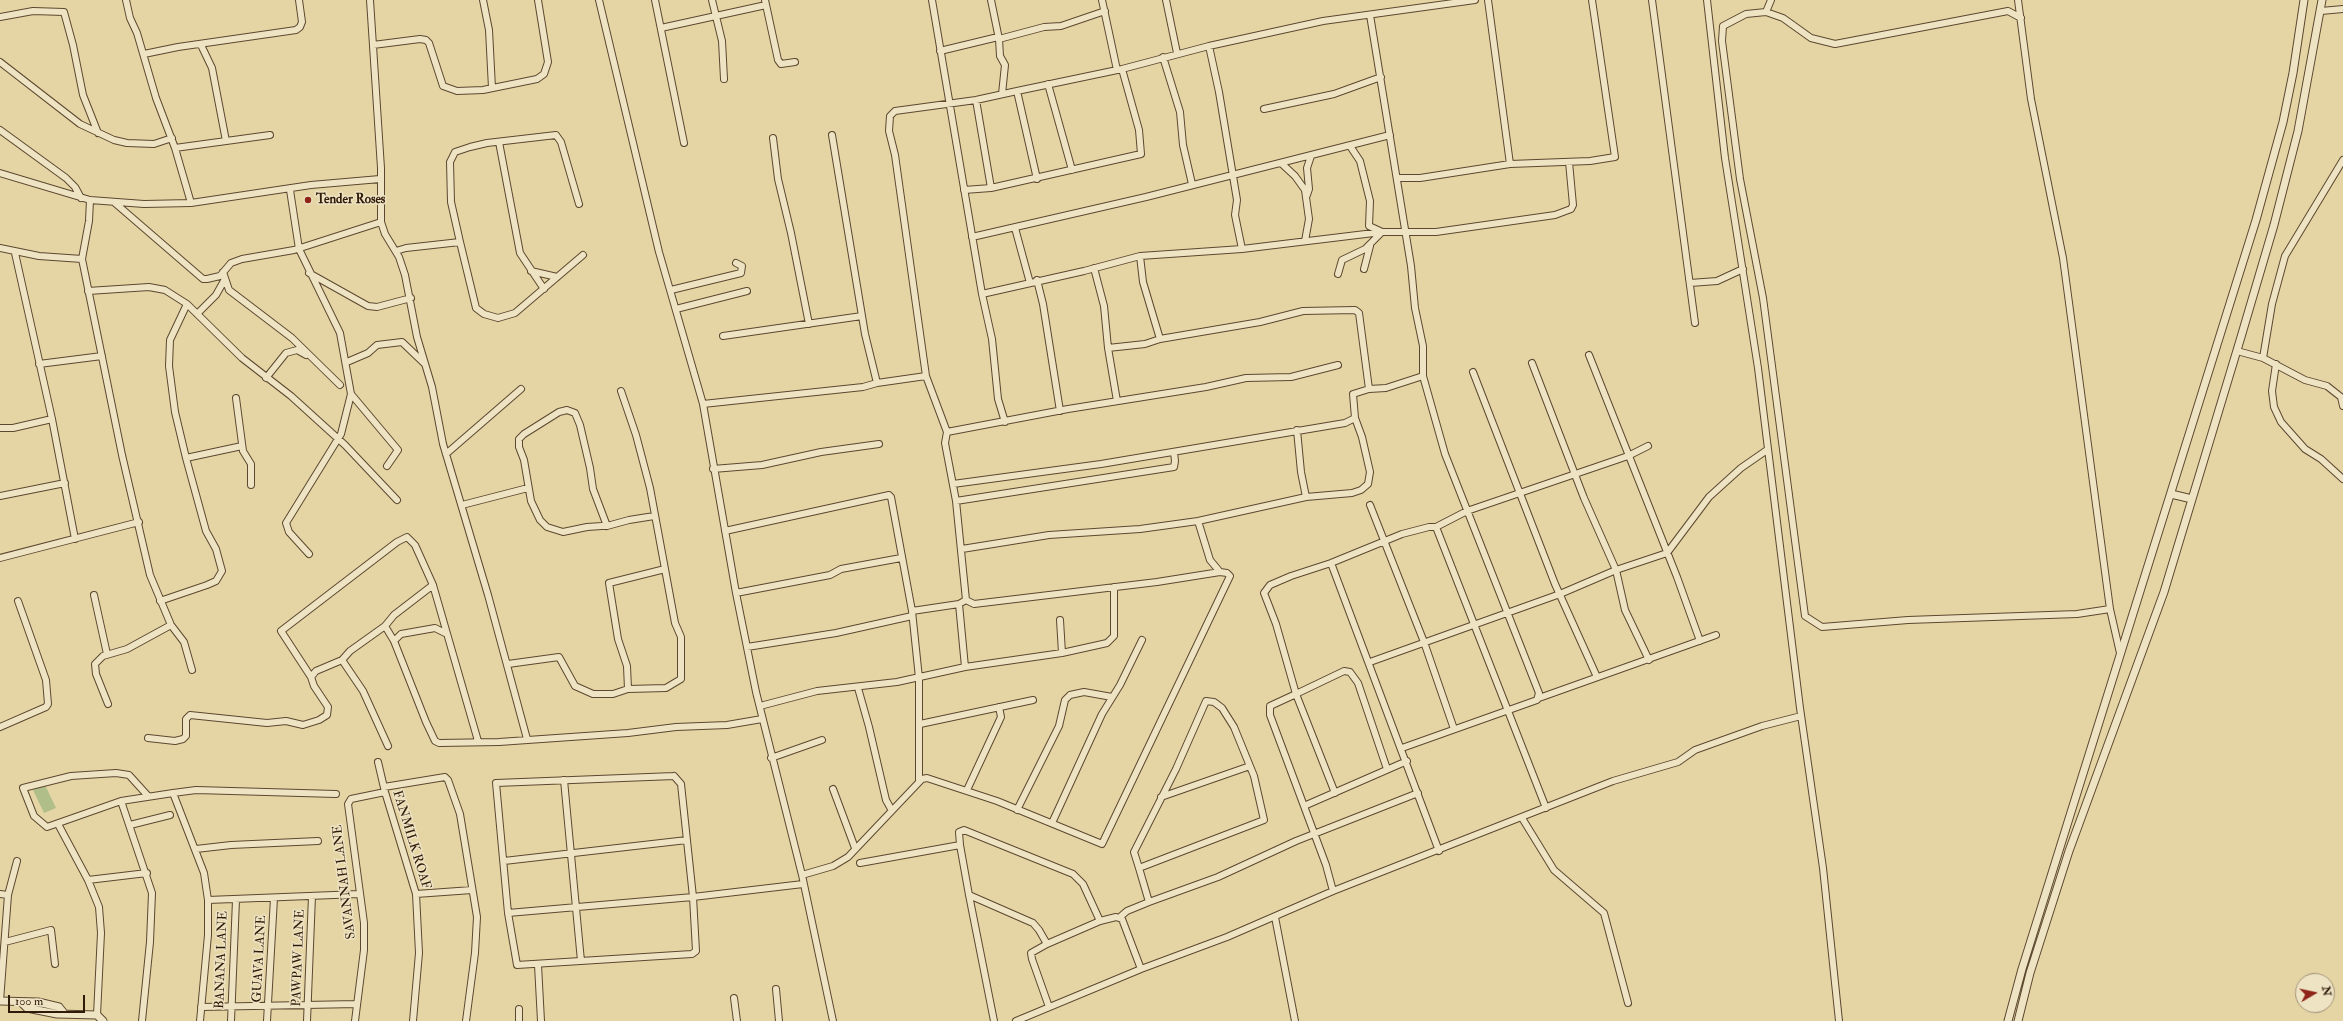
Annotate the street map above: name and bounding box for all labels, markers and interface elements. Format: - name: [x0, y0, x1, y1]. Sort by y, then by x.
- place label: Tender Roses: [316, 192, 385, 208]
- marker: Tender Roses: [303, 195, 313, 205]
- street label: FANMILK ROAF: [389, 789, 433, 891]
- street label: SAVANNAH LANE: [330, 824, 360, 940]
- street label: PAWPAW LANE: [290, 909, 308, 1007]
- street label: BANANA LANE: [212, 911, 232, 1009]
- street label: GUAVA LANE: [250, 915, 270, 1003]
- north arrow: [2295, 973, 2335, 1013]
- text: N: [2319, 985, 2334, 997]
- scale bar: [10, 987, 87, 1013]
- text: 100 m: [15, 994, 43, 1009]

